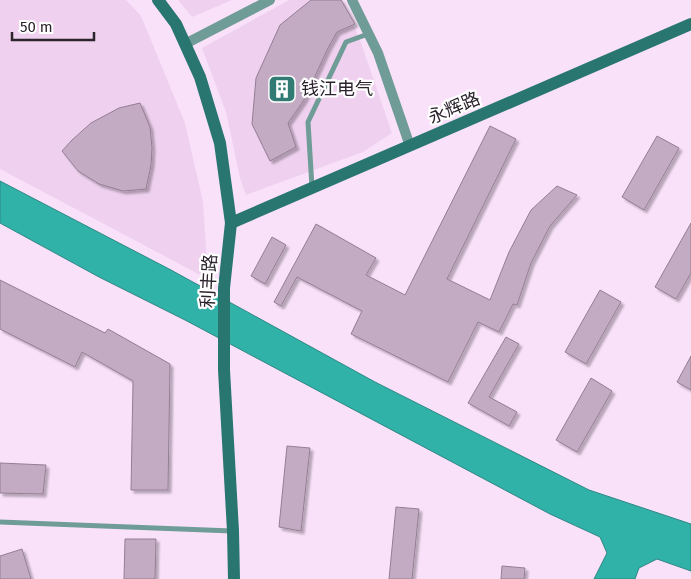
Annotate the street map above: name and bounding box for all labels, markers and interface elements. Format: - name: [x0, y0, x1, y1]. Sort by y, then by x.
- scale bar: [12, 10, 95, 42]
- text: 50 m: [20, 18, 53, 36]
- building icon: 钱江电气: [267, 74, 297, 104]
- place label: 钱江电气: [301, 78, 373, 100]
- street label: 永辉路: [425, 87, 483, 129]
- street label: 利丰路: [197, 253, 221, 309]

